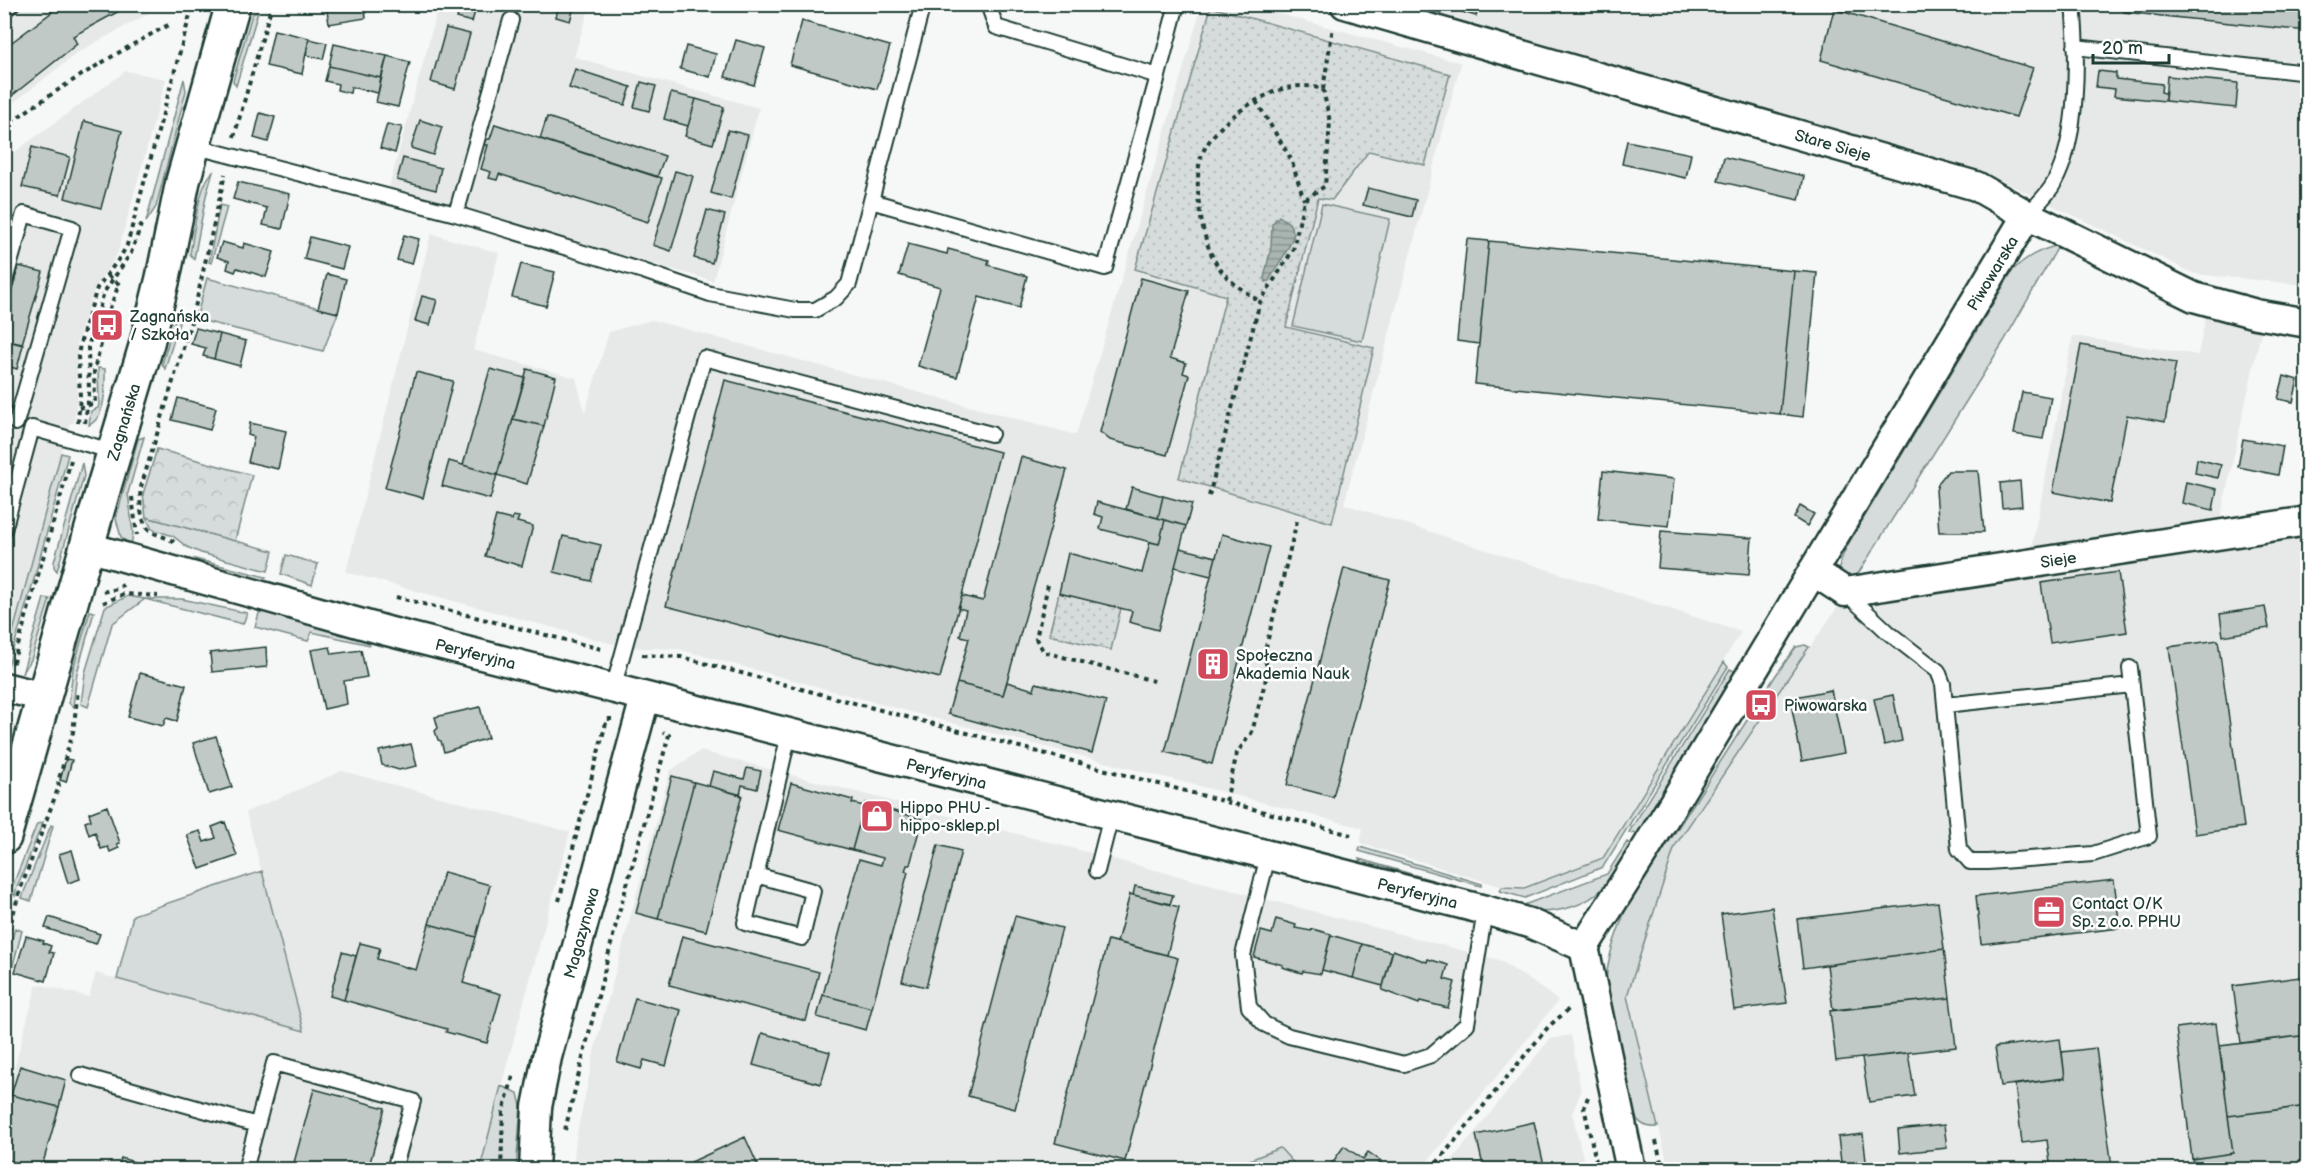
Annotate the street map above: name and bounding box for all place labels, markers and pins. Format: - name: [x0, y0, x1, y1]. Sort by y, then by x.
- bus stop icon: Zagnańska / Szkoła: [89, 307, 125, 343]
- place label: Zagnańska / Szkoła: [129, 308, 209, 345]
- building icon: Społeczna Akademia Nauk: [1195, 646, 1231, 682]
- place label: Społeczna Akademia Nauk: [1236, 647, 1349, 684]
- bus stop icon: Piwowarska: [1743, 687, 1779, 723]
- place label: Piwowarska: [1784, 697, 1867, 716]
- shop icon: Hippo PHU - hippo-sklep.pl: [859, 798, 895, 834]
- place label: Hippo PHU - hippo-sklep.pl: [900, 799, 1000, 836]
- office icon: Contact O/K Sp. z o.o. PPHU: [2031, 894, 2067, 930]
- place label: Contact O/K Sp. z o.o. PPHU: [2072, 895, 2181, 932]

